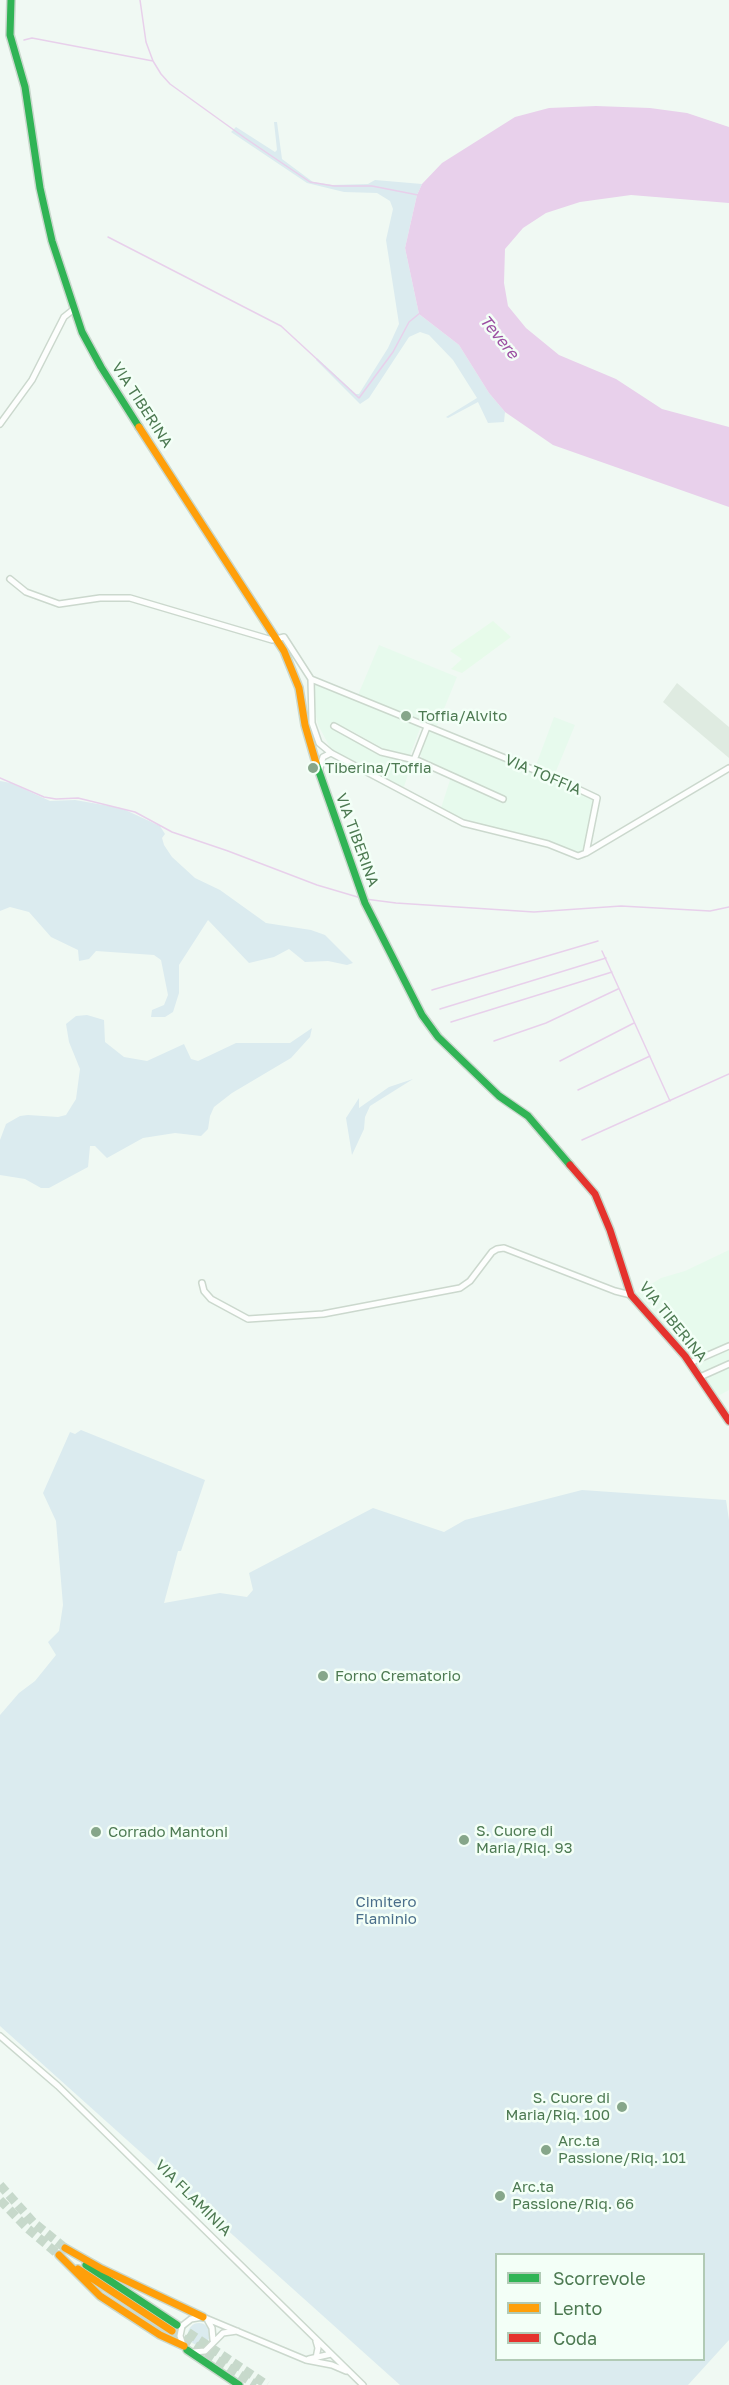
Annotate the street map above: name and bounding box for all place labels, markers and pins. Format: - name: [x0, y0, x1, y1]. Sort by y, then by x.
- place label: Toffia/Alvito: [418, 707, 507, 725]
- marker: Toffia/Alvito: [399, 709, 413, 723]
- place label: Tiberina/Toffia: [325, 759, 431, 777]
- marker: Tiberina/Toffia: [306, 761, 320, 775]
- place label: Forno Crematorio: [335, 1667, 461, 1685]
- marker: Forno Crematorio: [316, 1669, 330, 1683]
- place label: S. Cuore di Maria/Riq. 93: [476, 1822, 572, 1857]
- place label: Corrado Mantoni: [108, 1823, 228, 1841]
- marker: Corrado Mantoni: [89, 1825, 103, 1839]
- marker: S. Cuore di Maria/Riq. 93: [457, 1833, 471, 1847]
- place label: S. Cuore di Maria/Riq. 100: [506, 2089, 610, 2124]
- marker: S. Cuore di Maria/Riq. 100: [615, 2100, 629, 2114]
- place label: Arc.ta Passione/Riq. 101: [558, 2132, 686, 2167]
- marker: Arc.ta Passione/Riq. 101: [539, 2143, 553, 2157]
- place label: Arc.ta Passione/Riq. 66: [512, 2178, 634, 2213]
- marker: Arc.ta Passione/Riq. 66: [493, 2189, 507, 2203]

